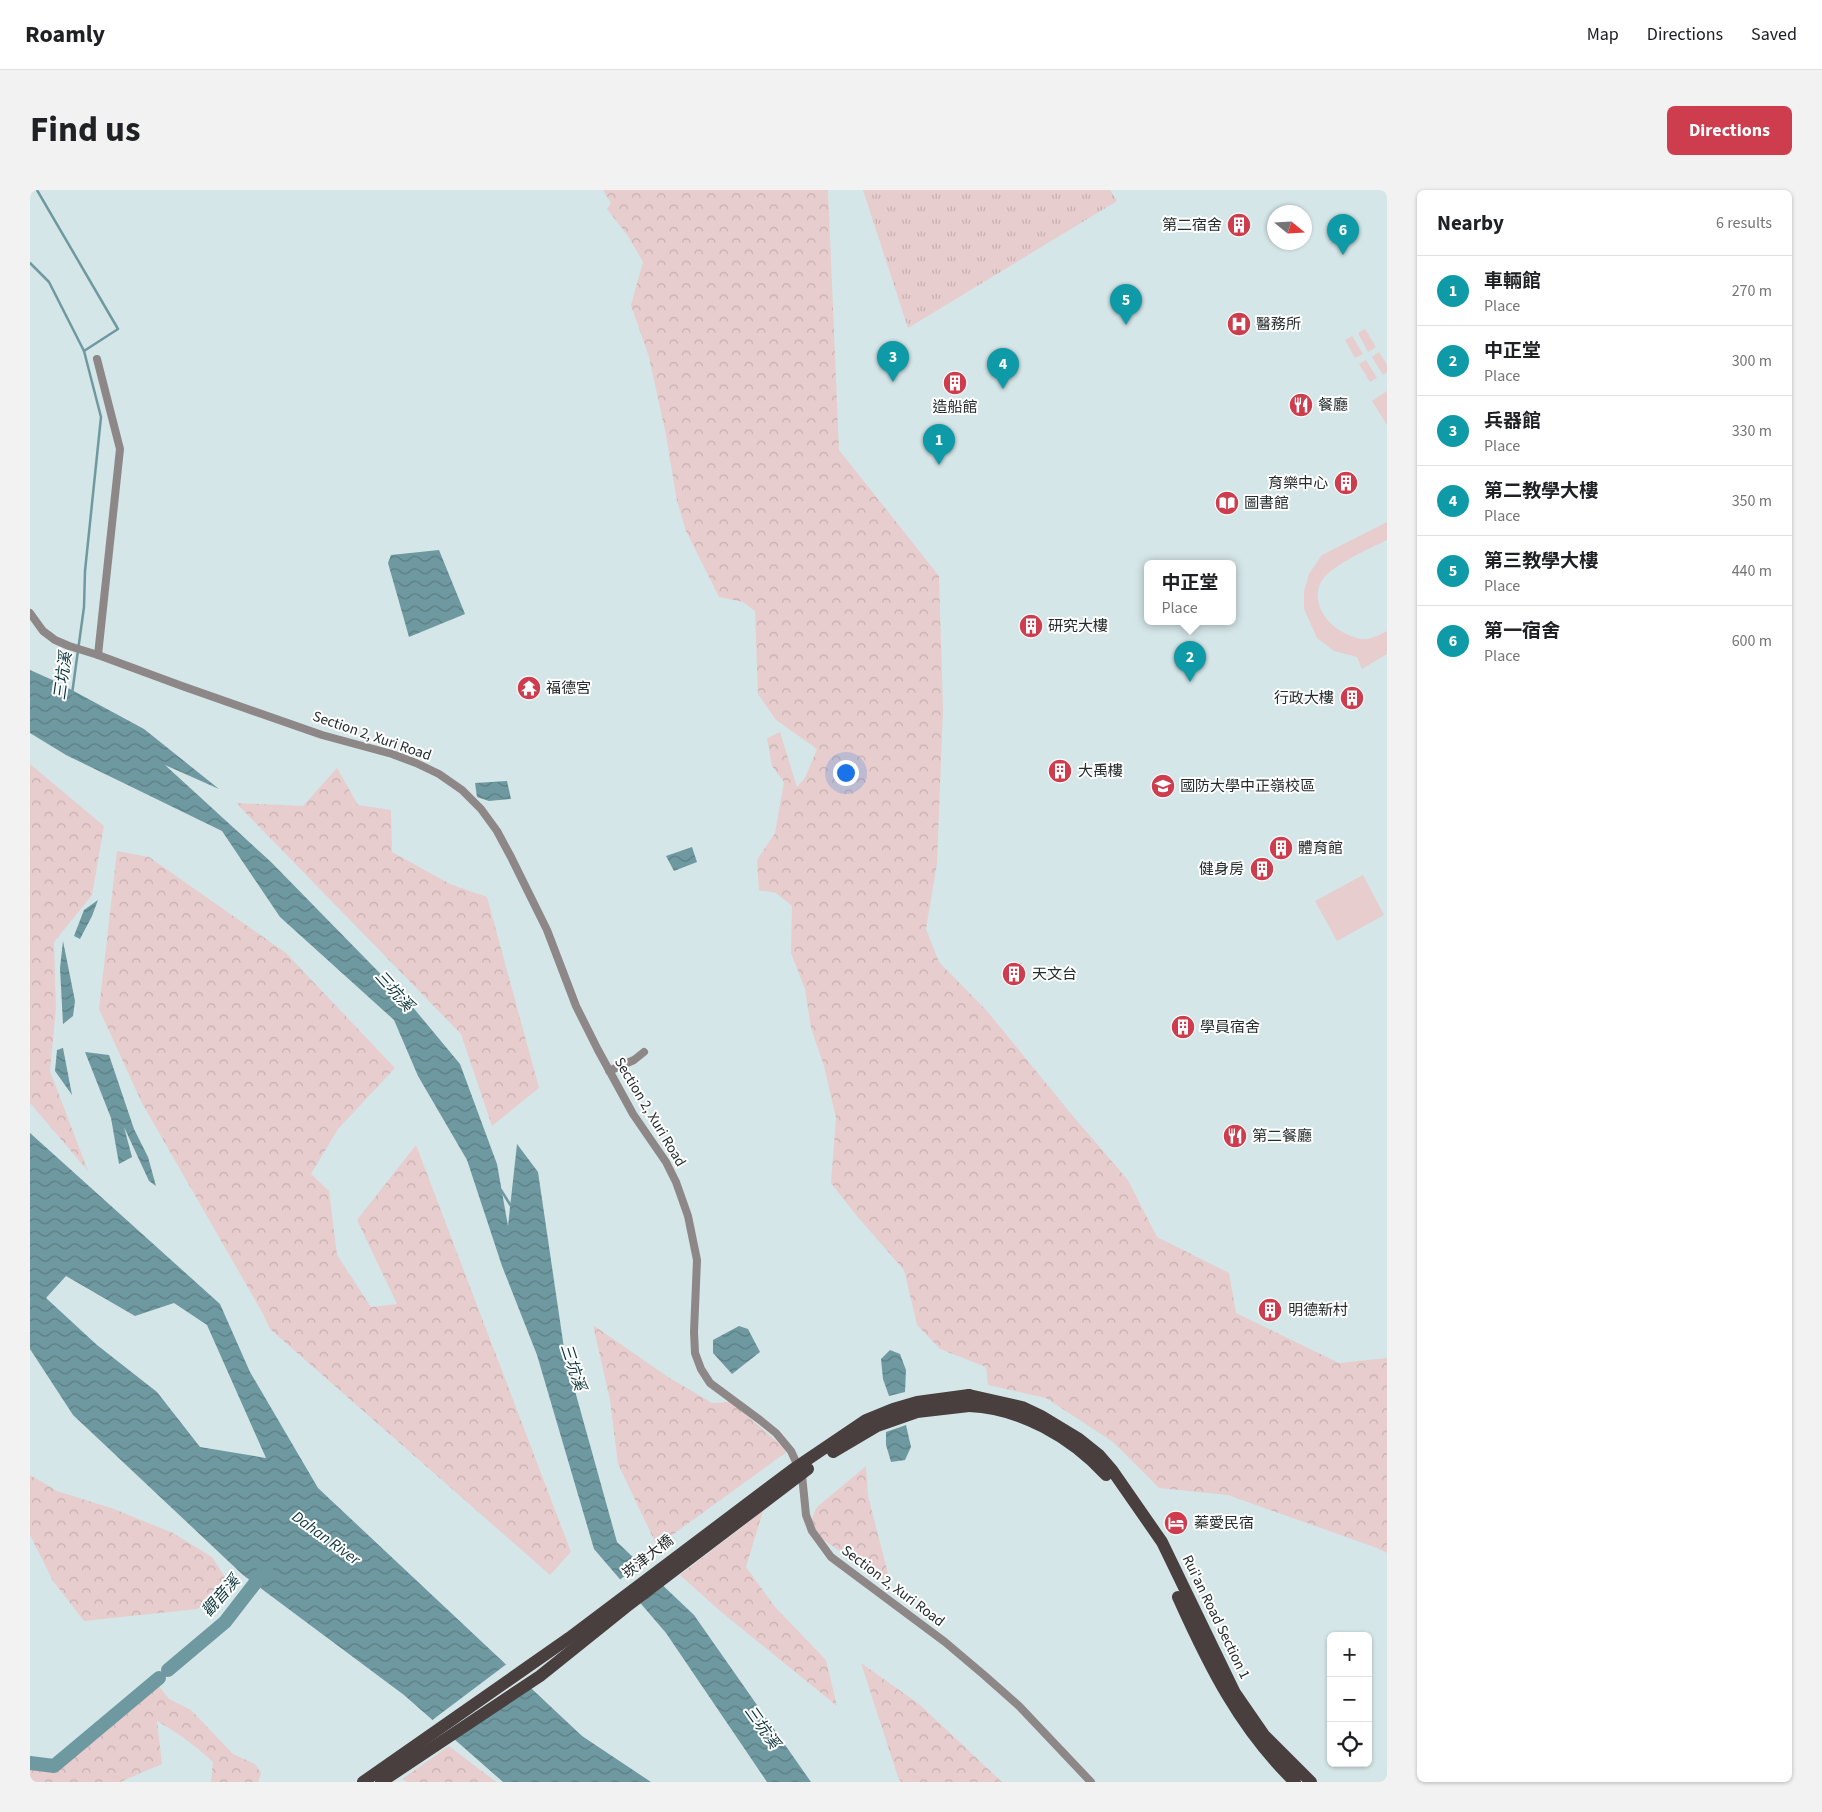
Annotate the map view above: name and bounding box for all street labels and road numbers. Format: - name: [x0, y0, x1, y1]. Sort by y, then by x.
- street label: Section 2, Xuri Road: [310, 706, 434, 766]
- street label: Section 2, Xuri Road: [609, 1053, 691, 1171]
- street label: 崁津大橋: [618, 1530, 678, 1584]
- street label: Section 2, Xuri Road: [837, 1540, 949, 1632]
- street label: Rui'an Road Section 1: [1177, 1551, 1255, 1683]

